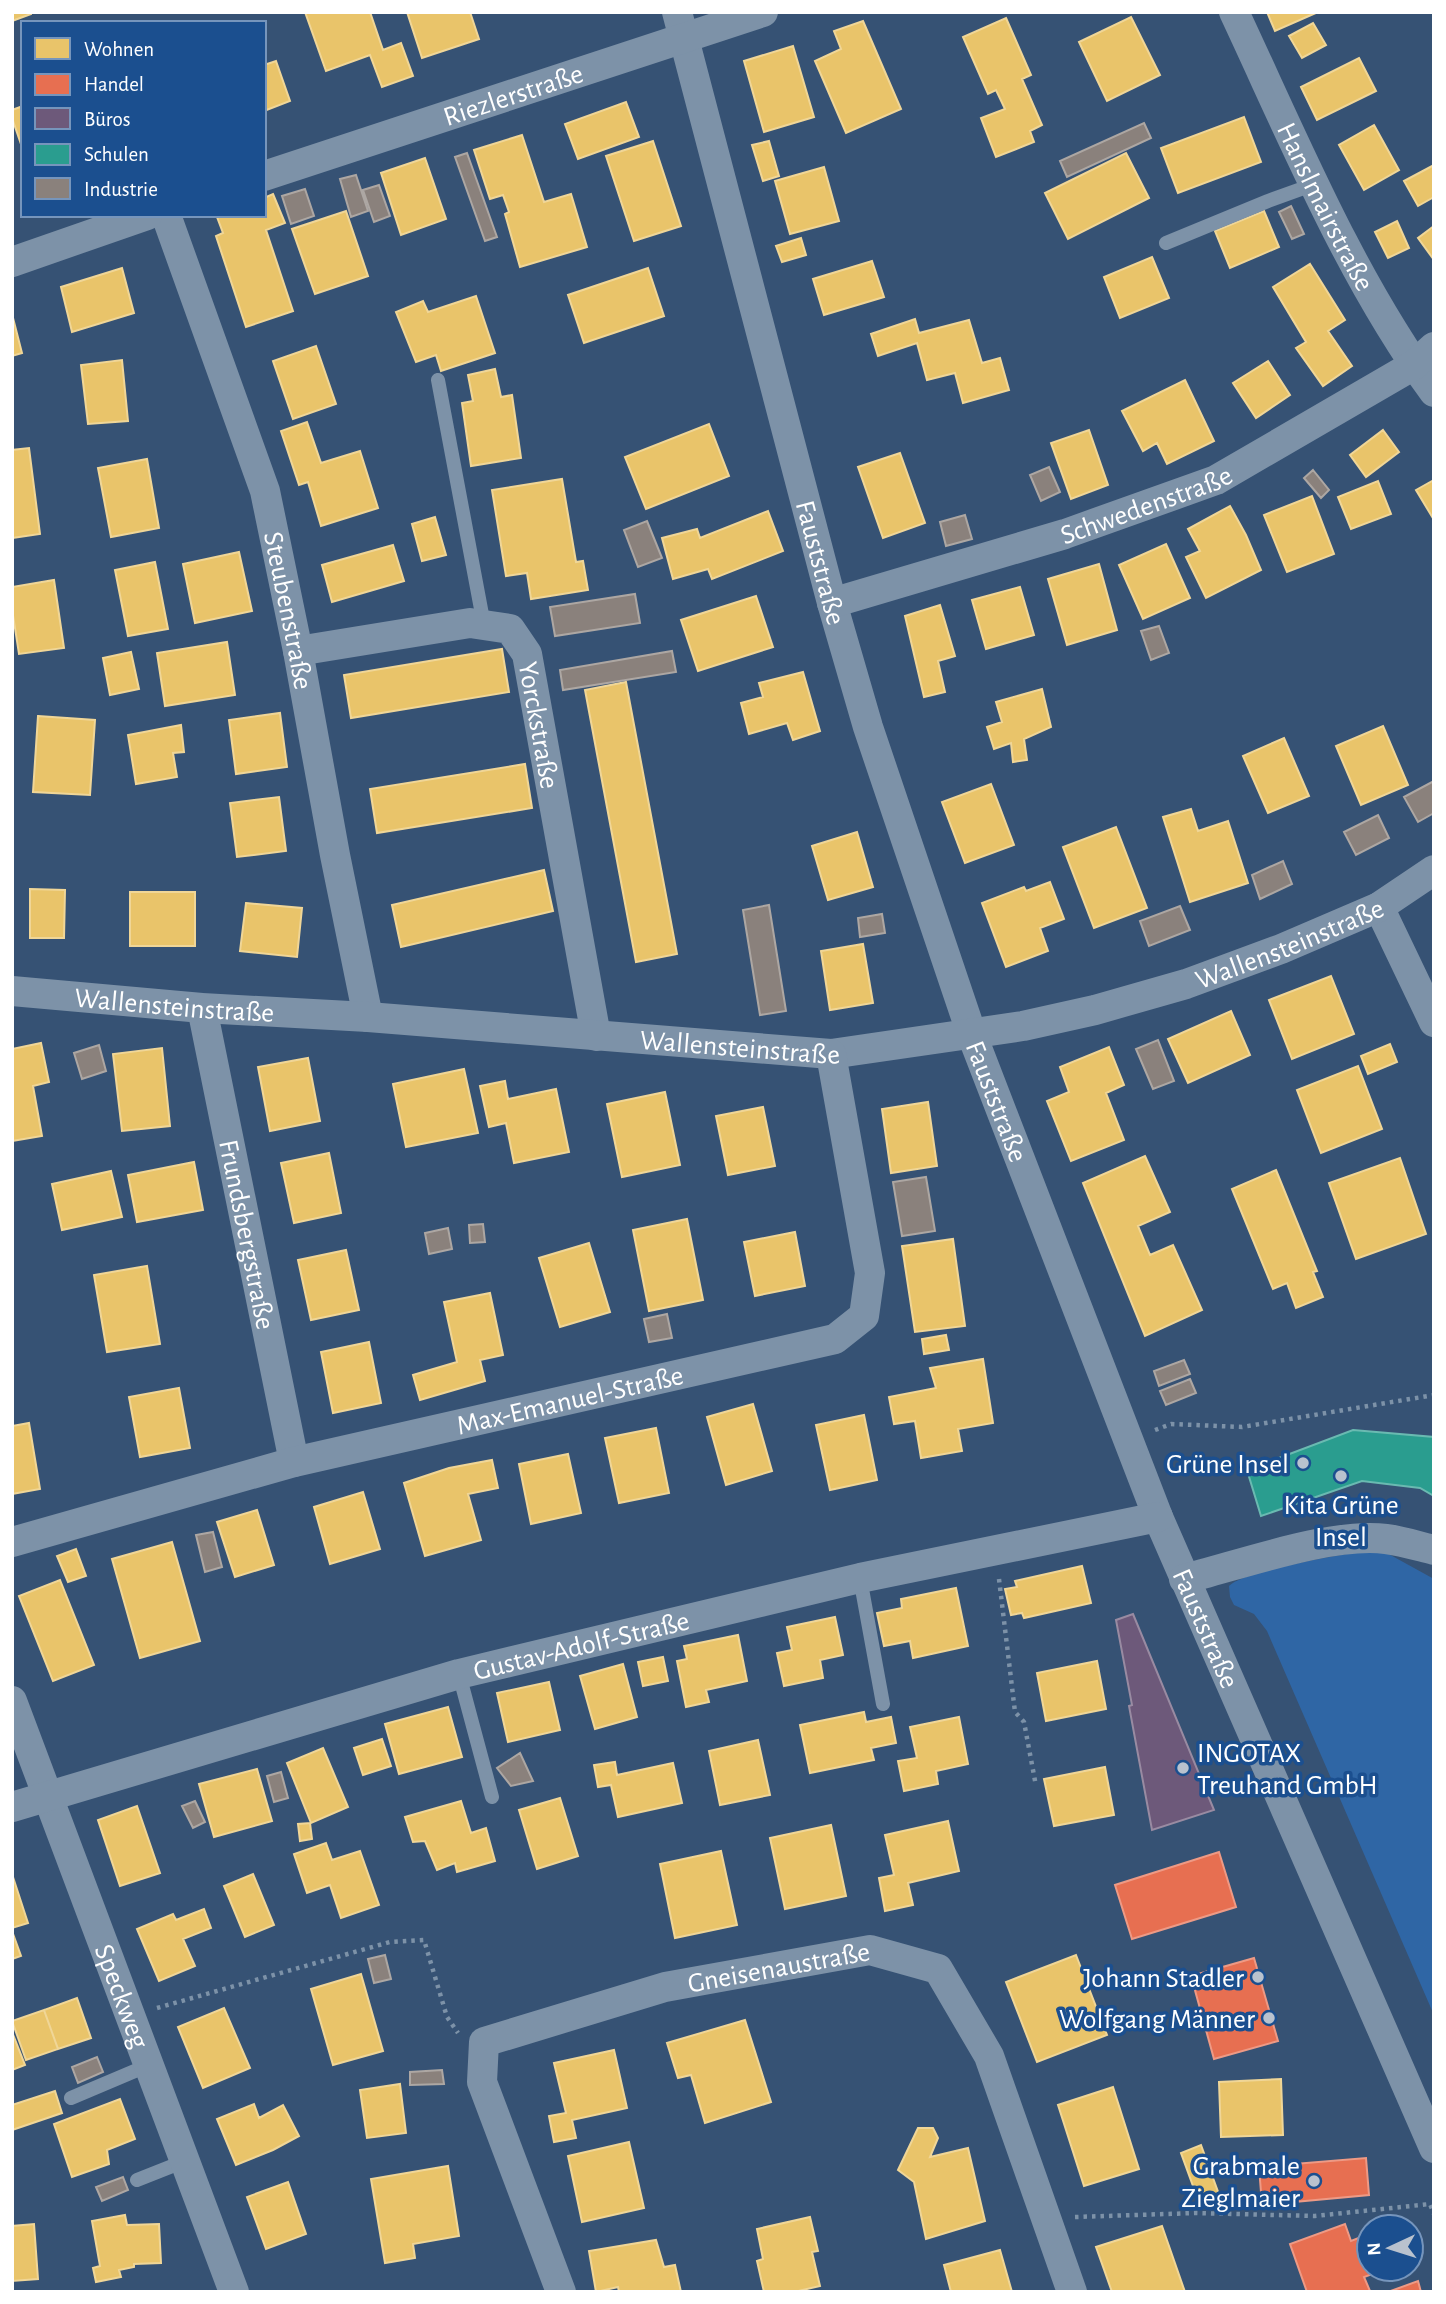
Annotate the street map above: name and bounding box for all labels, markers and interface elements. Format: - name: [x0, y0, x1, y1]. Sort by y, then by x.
- legend: [21, 21, 266, 217]
- text: Wohnen: [84, 39, 154, 60]
- street label: Riezlerstraße: [440, 60, 587, 132]
- text: Handel: [84, 74, 144, 95]
- text: Büros: [84, 109, 131, 130]
- street label: Hanslmairstraße: [1271, 119, 1378, 296]
- text: Schulen: [84, 144, 149, 165]
- text: Industrie: [84, 179, 158, 200]
- street label: Schwedenstraße: [1057, 462, 1238, 550]
- street label: Fauststraße: [790, 498, 850, 628]
- street label: Steubenstraße: [258, 529, 317, 692]
- street label: Yorckstraße: [513, 660, 563, 791]
- street label: Wallensteinstraße: [1192, 895, 1388, 995]
- street label: Wallensteinstraße: [73, 985, 275, 1028]
- street label: Wallensteinstraße: [639, 1027, 842, 1070]
- street label: Fauststraße: [960, 1037, 1032, 1166]
- street label: Frundsbergstraße: [213, 1137, 279, 1332]
- street label: Max-Emanuel-Straße: [454, 1362, 686, 1441]
- place label: Grüne Insel: [1166, 1451, 1289, 1479]
- marker: Grüne Insel: [1295, 1455, 1311, 1471]
- marker: Kita Grüne Insel: [1333, 1468, 1349, 1484]
- place label: Kita Grüne Insel: [1283, 1492, 1399, 1552]
- street label: Fauststraße: [1166, 1565, 1243, 1693]
- street label: Gustav-Adolf-Straße: [471, 1607, 692, 1686]
- place label: INGOTAX Treuhand GmbH: [1197, 1740, 1378, 1800]
- marker: INGOTAX Treuhand GmbH: [1175, 1760, 1191, 1776]
- street label: Gneisenaustraße: [685, 1938, 872, 1999]
- street label: Speckweg: [89, 1941, 153, 2053]
- place label: Johann Stadler: [1083, 1965, 1244, 1993]
- marker: Johann Stadler: [1250, 1969, 1266, 1985]
- place label: Wolfgang Männer: [1059, 2006, 1255, 2034]
- marker: Wolfgang Männer: [1261, 2010, 1277, 2026]
- place label: Grabmale Zieglmaier: [1181, 2153, 1300, 2213]
- marker: Grabmale Zieglmaier: [1306, 2173, 1322, 2189]
- north arrow: [1355, 2213, 1425, 2283]
- text: N: [1365, 2242, 1384, 2256]

